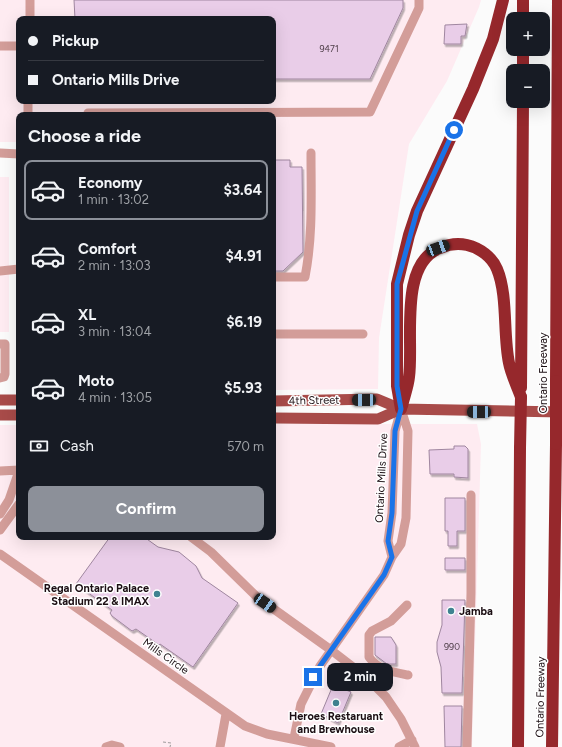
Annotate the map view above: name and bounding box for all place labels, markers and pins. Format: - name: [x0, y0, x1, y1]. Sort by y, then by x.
- place label: Regal Ontario Palace Stadium 22 & IMAX: [44, 582, 150, 608]
- marker: Regal Ontario Palace Stadium 22 & IMAX: [152, 589, 162, 599]
- place label: Jamba: [459, 605, 493, 618]
- marker: Jamba: [446, 606, 456, 616]
- marker: Heroes Restaruant and Brewhouse: [331, 698, 341, 708]
- place label: Heroes Restaruant and Brewhouse: [289, 710, 384, 736]

